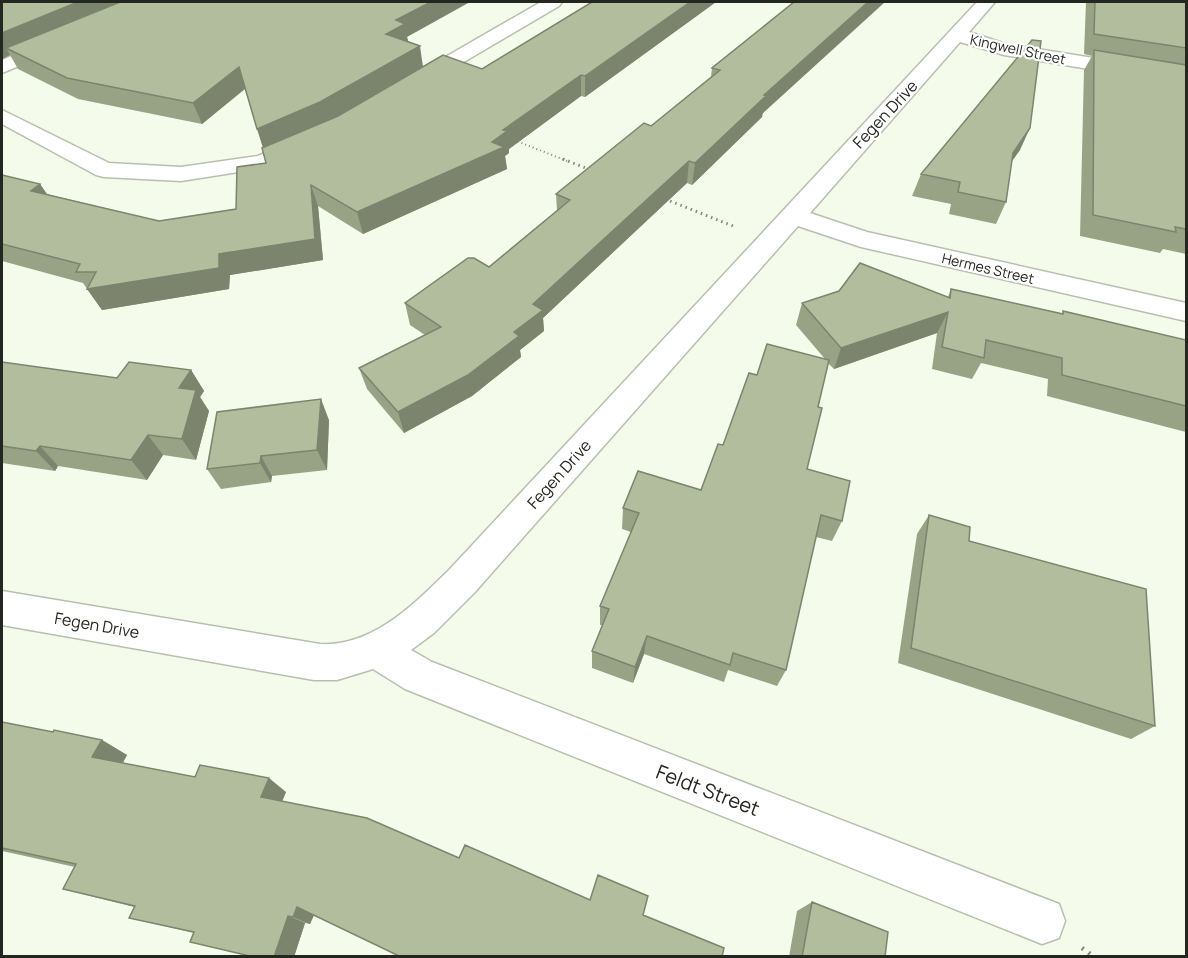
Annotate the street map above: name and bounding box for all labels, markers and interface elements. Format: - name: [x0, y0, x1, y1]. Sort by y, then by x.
- street label: Kingwell Street: [968, 30, 1068, 68]
- street label: Fegen Drive: [848, 75, 922, 153]
- street label: Hermes Street: [940, 248, 1036, 288]
- street label: Fegen Drive: [522, 435, 596, 513]
- street label: Fegen Drive: [53, 607, 141, 643]
- street label: Feldt Street: [652, 758, 764, 822]

